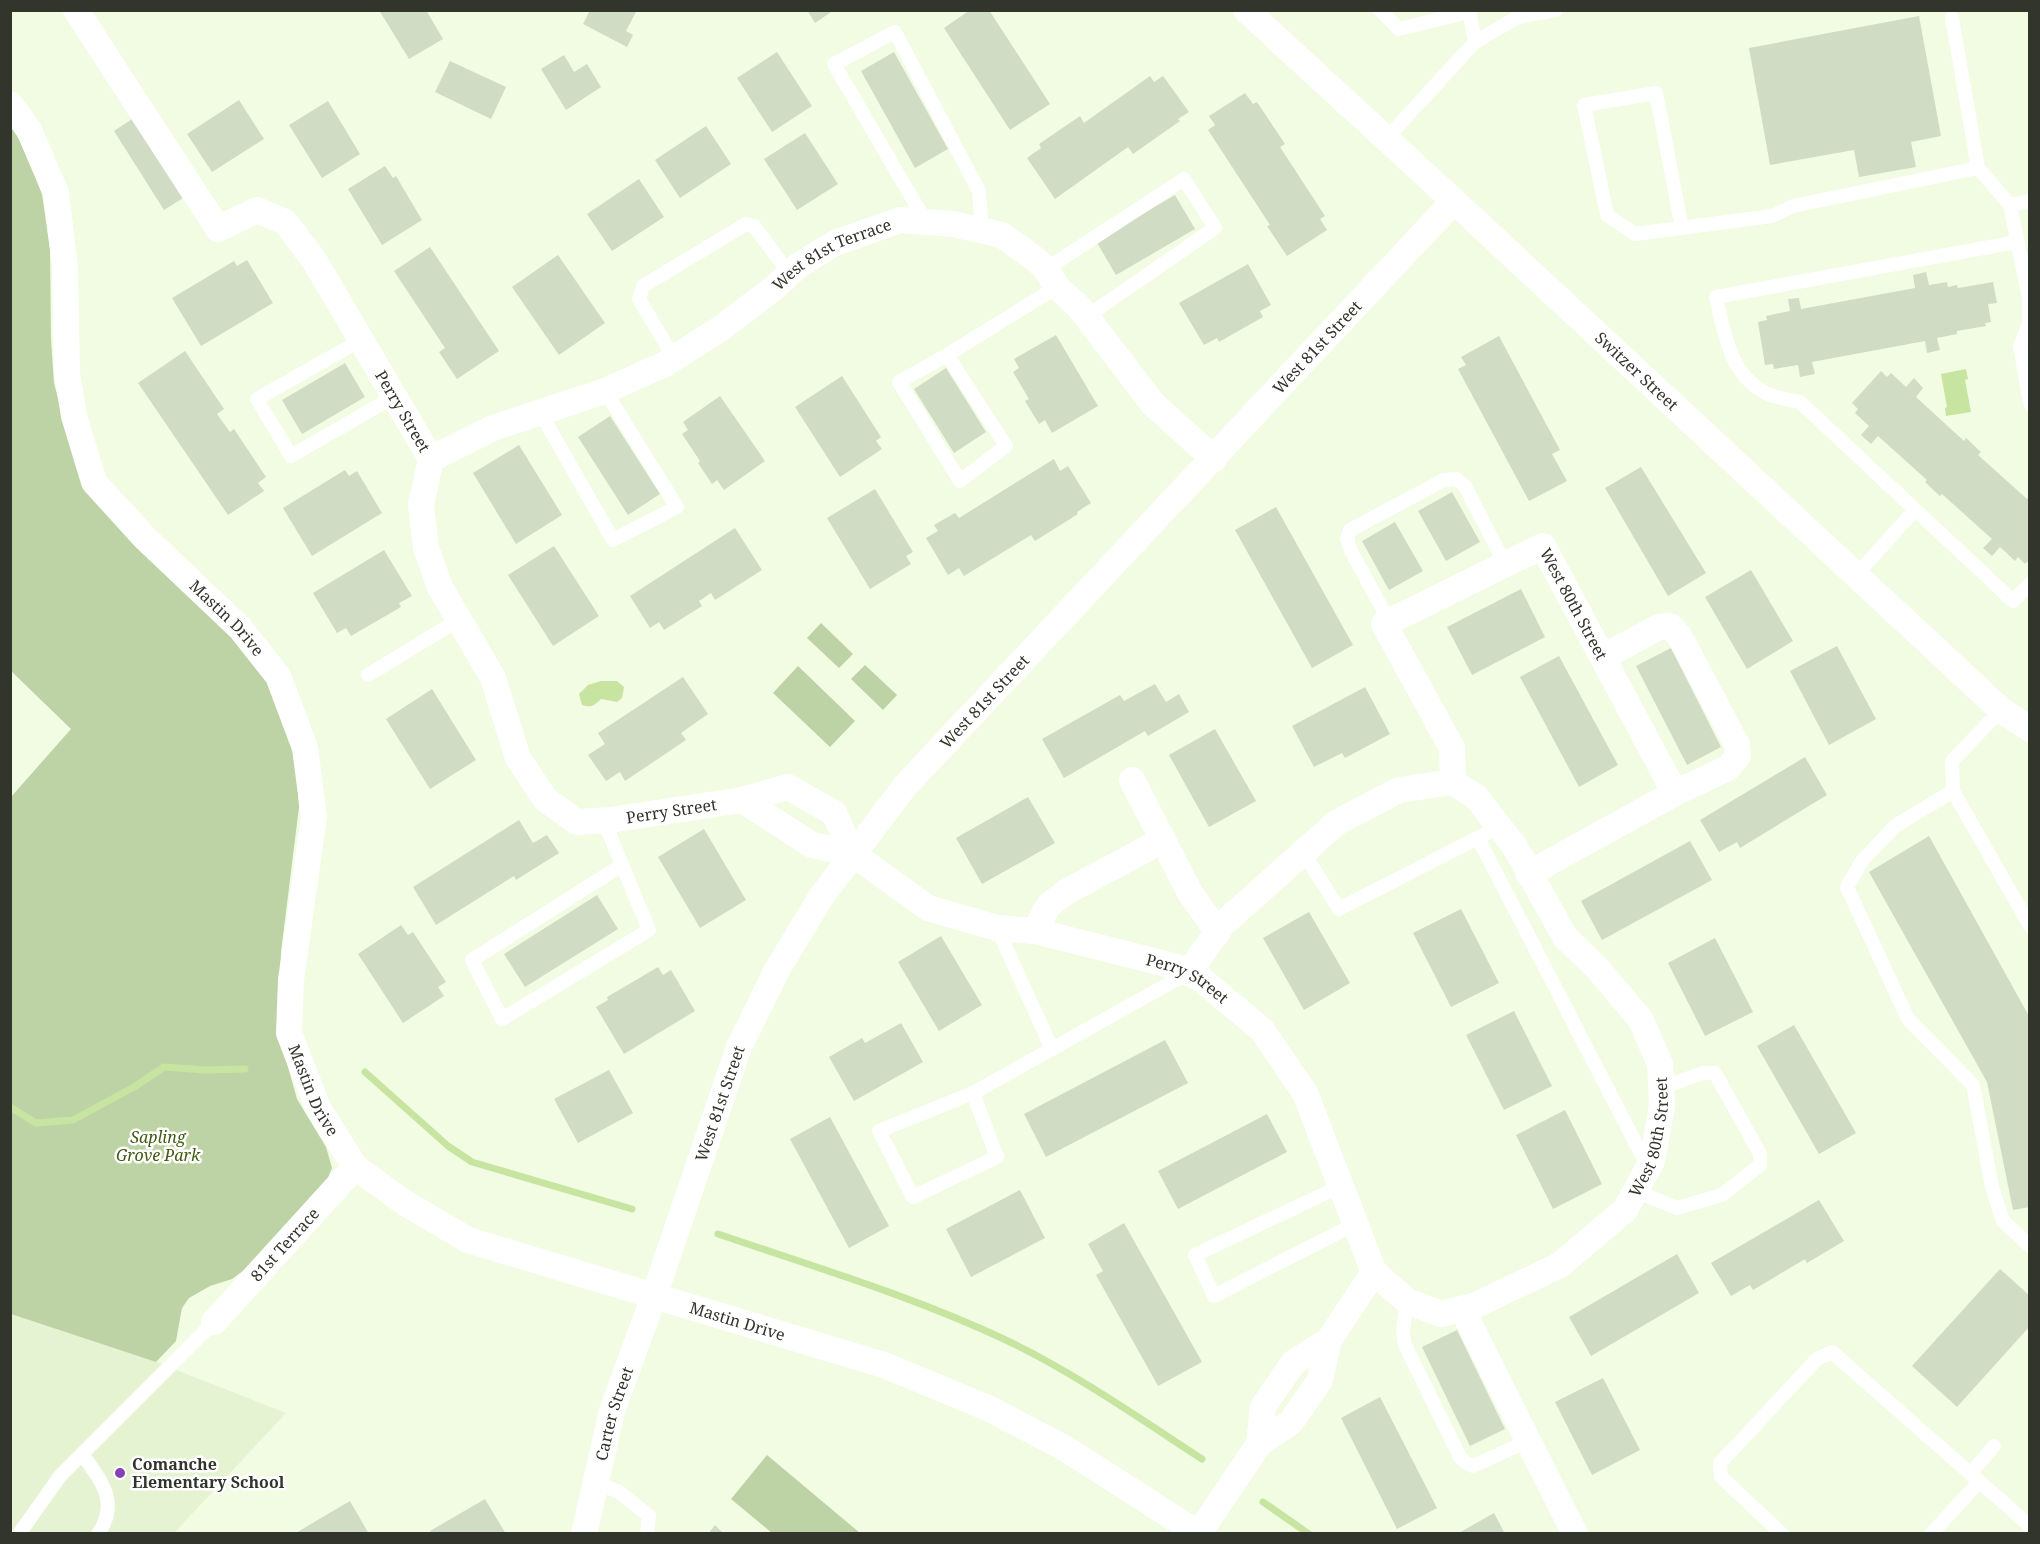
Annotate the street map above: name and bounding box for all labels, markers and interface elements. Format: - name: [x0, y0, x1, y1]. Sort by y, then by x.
- street label: West 81st Terrace: [767, 213, 894, 296]
- street label: West 81st Street: [1268, 295, 1367, 399]
- street label: Switzer Street: [1590, 327, 1683, 416]
- street label: Perry Street: [370, 366, 436, 456]
- street label: West 80th Street: [1535, 544, 1613, 664]
- street label: Mastin Drive: [185, 575, 269, 661]
- street label: West 81st Street: [935, 650, 1034, 753]
- street label: Perry Street: [625, 793, 718, 828]
- street label: Perry Street: [1144, 948, 1233, 1009]
- street label: Mastin Drive: [283, 1041, 344, 1140]
- street label: West 81st Street: [690, 1042, 750, 1164]
- street label: West 80th Street: [1623, 1076, 1673, 1201]
- park label: Sapling Grove Park: [116, 1126, 201, 1166]
- street label: 81st Terrace: [245, 1203, 324, 1286]
- street label: Mastin Drive: [687, 1296, 788, 1346]
- street label: Carter Street: [590, 1363, 638, 1463]
- place label: Comanche Elementary School: [132, 1453, 285, 1493]
- marker: Comanche Elementary School: [113, 1466, 127, 1480]

